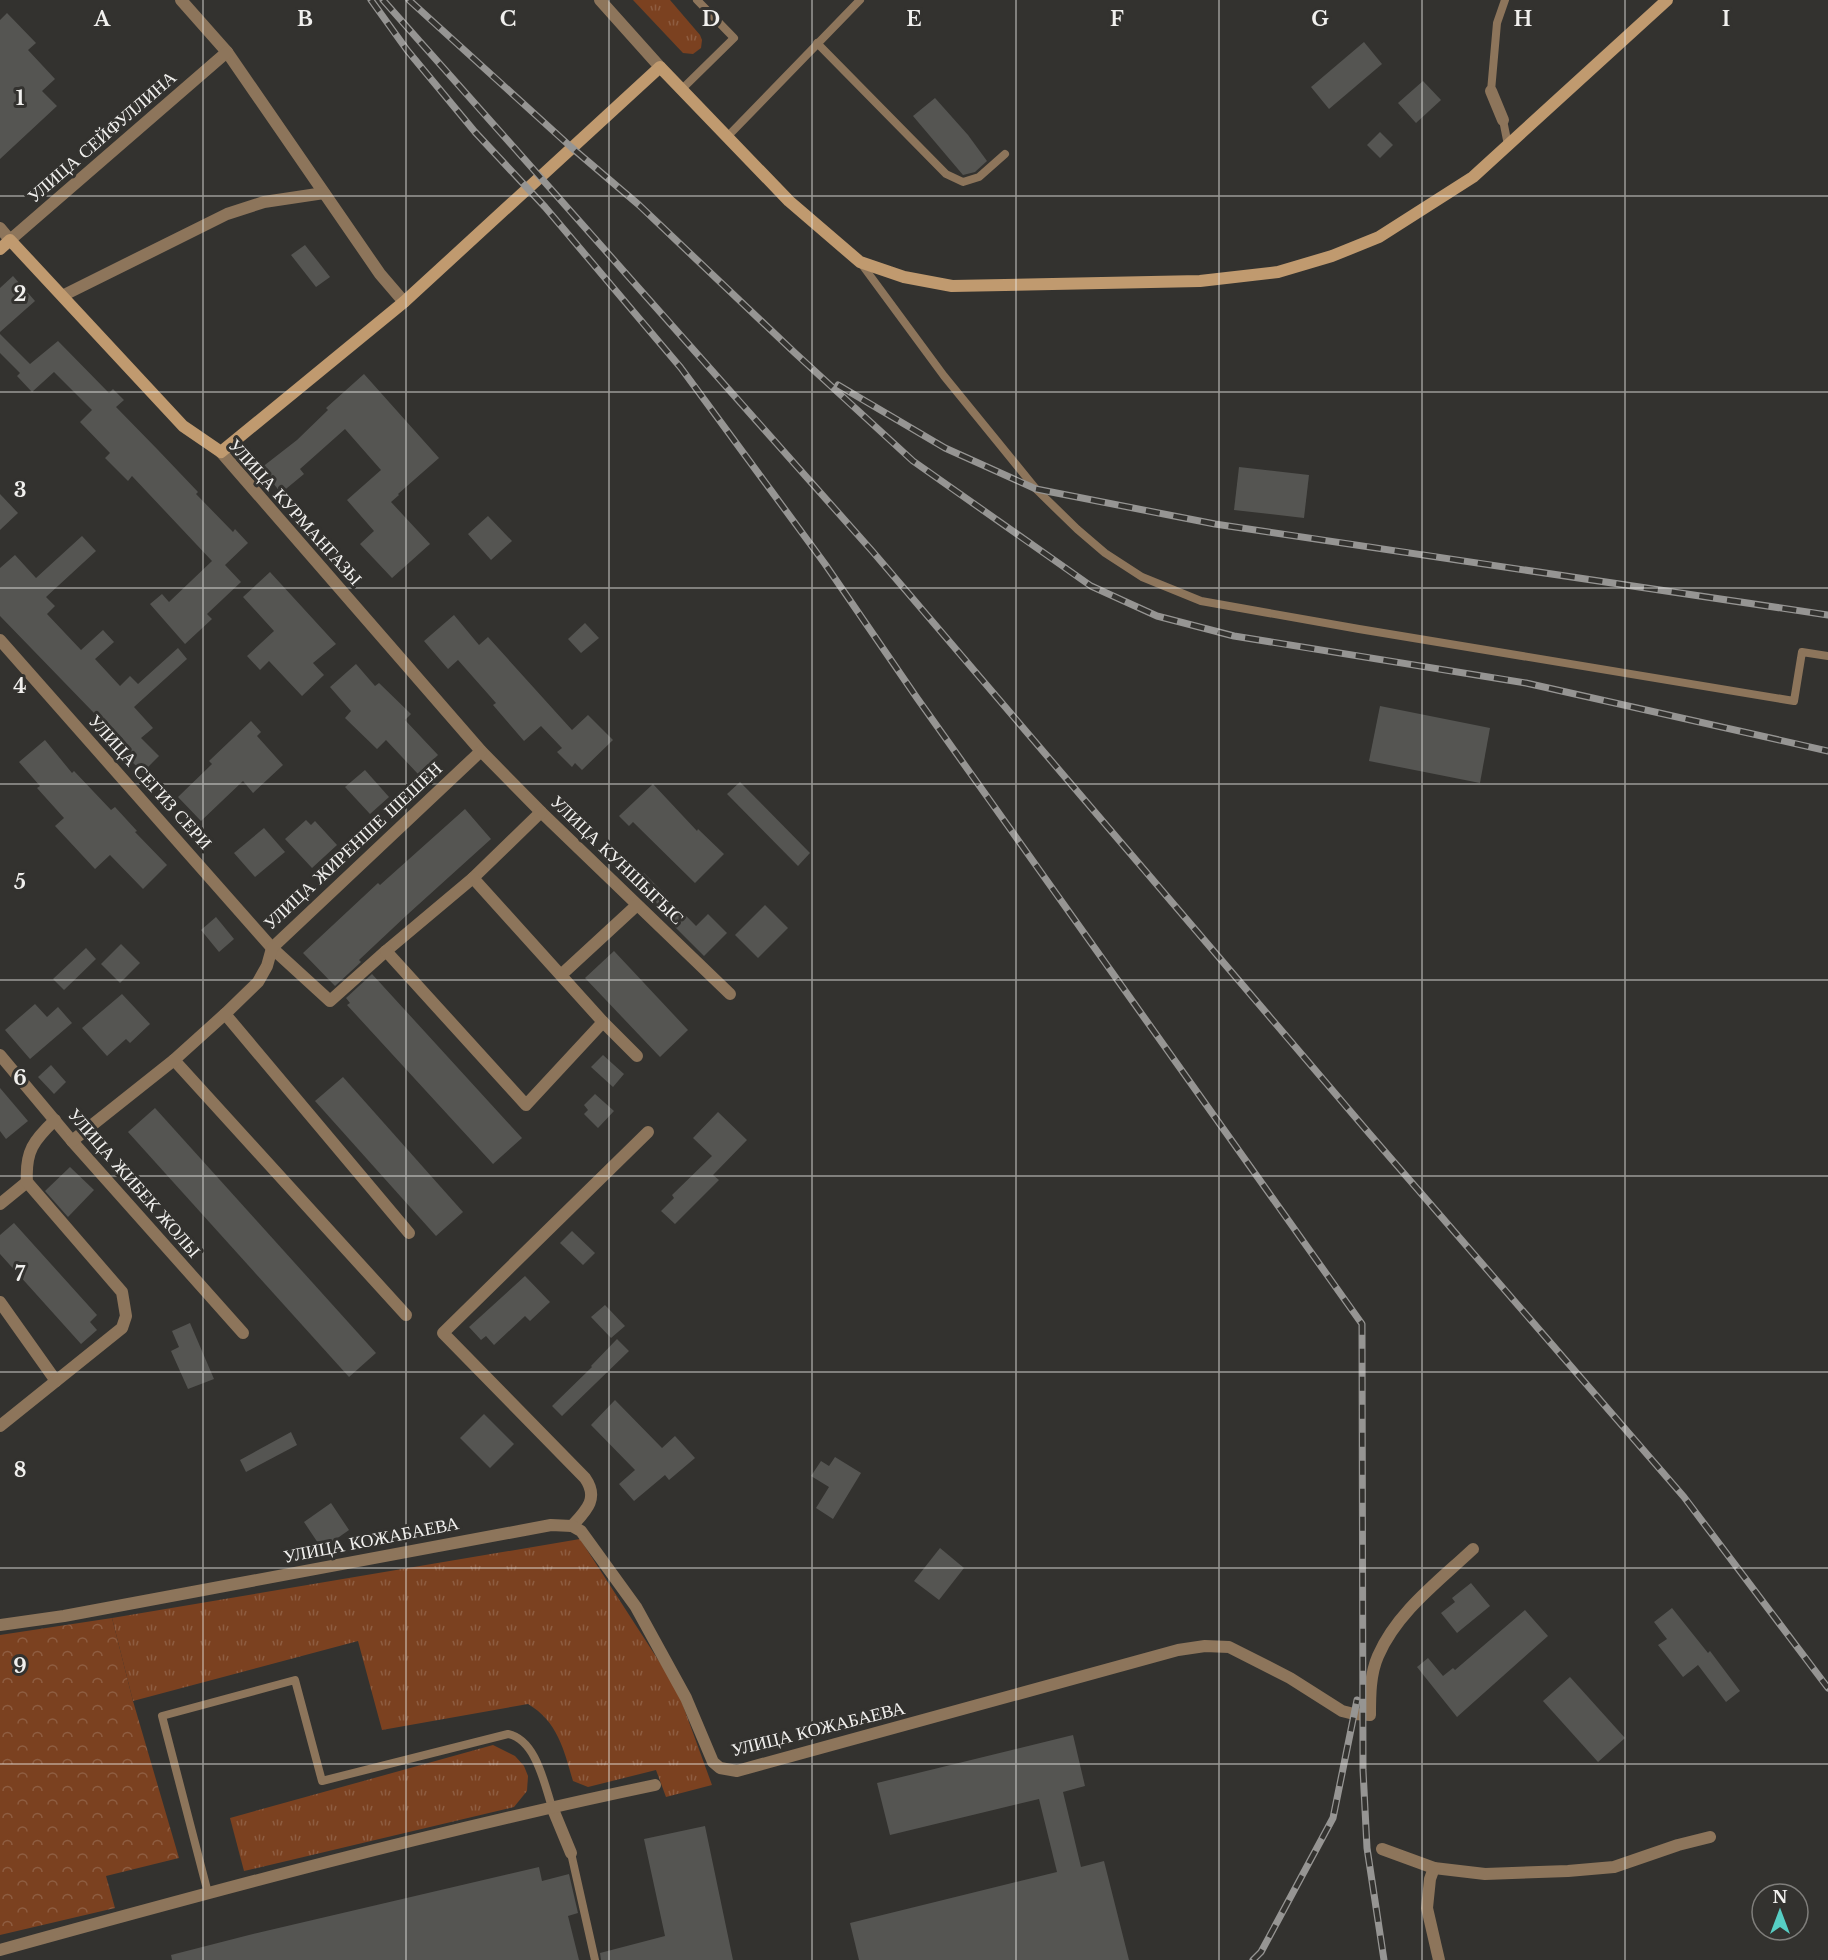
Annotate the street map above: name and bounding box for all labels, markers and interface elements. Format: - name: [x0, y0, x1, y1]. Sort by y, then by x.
- text: A: [93, 7, 111, 31]
- text: B: [297, 7, 313, 31]
- text: C: [500, 7, 516, 31]
- text: D: [702, 7, 720, 31]
- text: E: [906, 7, 922, 31]
- text: F: [1110, 7, 1124, 31]
- text: G: [1311, 7, 1329, 31]
- text: H: [1514, 7, 1533, 31]
- text: I: [1722, 7, 1730, 31]
- street label: УЛИЦА СЕЙФУЛЛИНА: [23, 66, 181, 208]
- text: 1: [16, 86, 25, 110]
- text: 2: [13, 282, 27, 306]
- street label: УЛИЦА КУРМАНГАЗЫ: [224, 434, 367, 590]
- text: 3: [14, 478, 26, 502]
- text: 4: [13, 674, 27, 698]
- street label: УЛИЦА СЕГИЗ СЕРИ: [84, 710, 216, 854]
- street label: УЛИЦА ЖИРЕНШЕ ШЕШЕН: [259, 758, 447, 934]
- street label: УЛИЦА КУНШЫГЫС: [546, 791, 688, 929]
- text: 5: [14, 870, 26, 894]
- text: 6: [13, 1066, 27, 1090]
- street label: УЛИЦА ЖИБЕК ЖОЛЫ: [63, 1104, 205, 1262]
- text: 7: [15, 1262, 26, 1286]
- text: 8: [14, 1458, 26, 1482]
- street label: УЛИЦА КОЖАБАЕВА: [281, 1512, 461, 1568]
- text: 9: [13, 1654, 27, 1678]
- street label: УЛИЦА КОЖАБАЕВА: [729, 1697, 907, 1761]
- north arrow: [1750, 1882, 1810, 1942]
- text: N: [1772, 1887, 1788, 1907]

